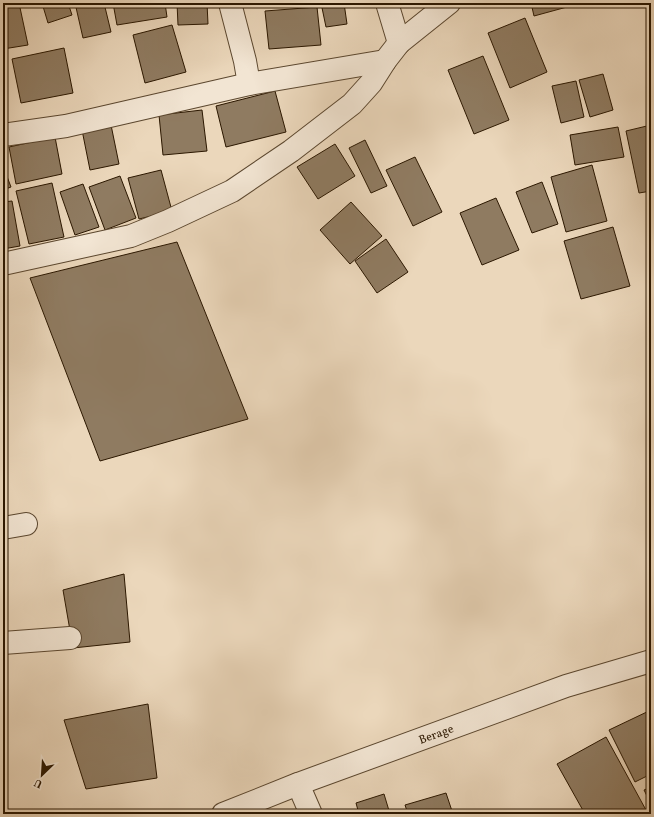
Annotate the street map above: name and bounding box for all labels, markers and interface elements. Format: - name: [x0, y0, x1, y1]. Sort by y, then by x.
- street label: Berage: [417, 721, 456, 749]
- north arrow: [22, 755, 62, 795]
- text: U: [31, 774, 45, 791]

